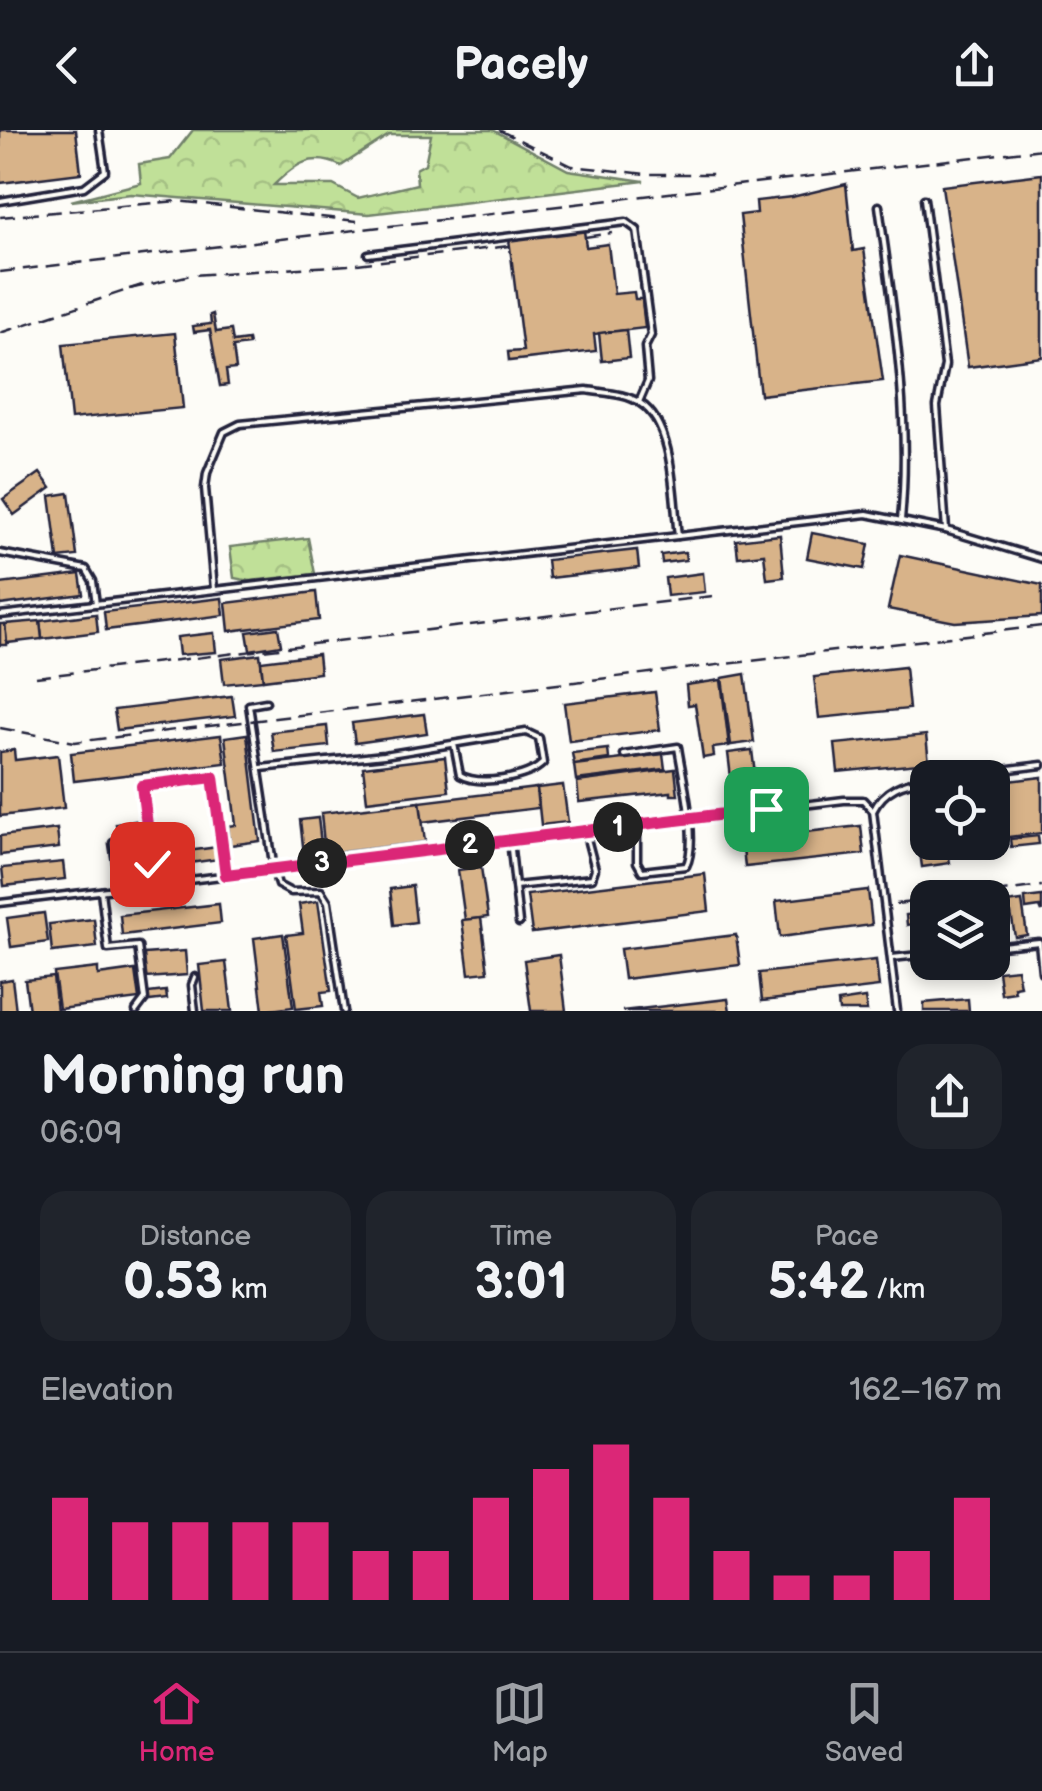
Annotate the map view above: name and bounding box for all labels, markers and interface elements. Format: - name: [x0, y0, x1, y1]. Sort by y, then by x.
- icon: back: [40, 38, 95, 93]
- text: Pacely: [454, 38, 588, 93]
- icon: share: [947, 38, 1002, 93]
- map controls: [910, 760, 1010, 980]
- button: locate: [910, 760, 1010, 860]
- pin: [724, 767, 809, 852]
- icon: arrive: [739, 782, 794, 837]
- pin: 1: [593, 802, 643, 852]
- text: 1: [612, 810, 624, 843]
- pin: 2: [445, 820, 495, 870]
- pin: [110, 822, 195, 907]
- text: 2: [462, 828, 478, 861]
- icon: check: [125, 837, 180, 892]
- pin: 3: [297, 838, 347, 888]
- text: 3: [314, 846, 330, 879]
- button: layers: [910, 880, 1010, 980]
- text: Morning run: [40, 1043, 345, 1110]
- button: share: [897, 1044, 1002, 1149]
- text: 06:09: [40, 1114, 122, 1153]
- text: Distance: [139, 1220, 251, 1253]
- text: Time: [490, 1220, 552, 1253]
- text: Pace: [815, 1220, 879, 1253]
- text: 0.53: [123, 1253, 223, 1313]
- text: 3:01: [474, 1253, 568, 1313]
- text: 5:42: [768, 1253, 868, 1313]
- text: km: [223, 1273, 268, 1306]
- text: /km: [868, 1273, 925, 1306]
- text: Elevation: [40, 1371, 173, 1410]
- text: 162–167 m: [849, 1371, 1002, 1410]
- tab: Home: [139, 1676, 215, 1769]
- tab: Map: [492, 1676, 548, 1769]
- tab: Saved: [825, 1676, 903, 1769]

